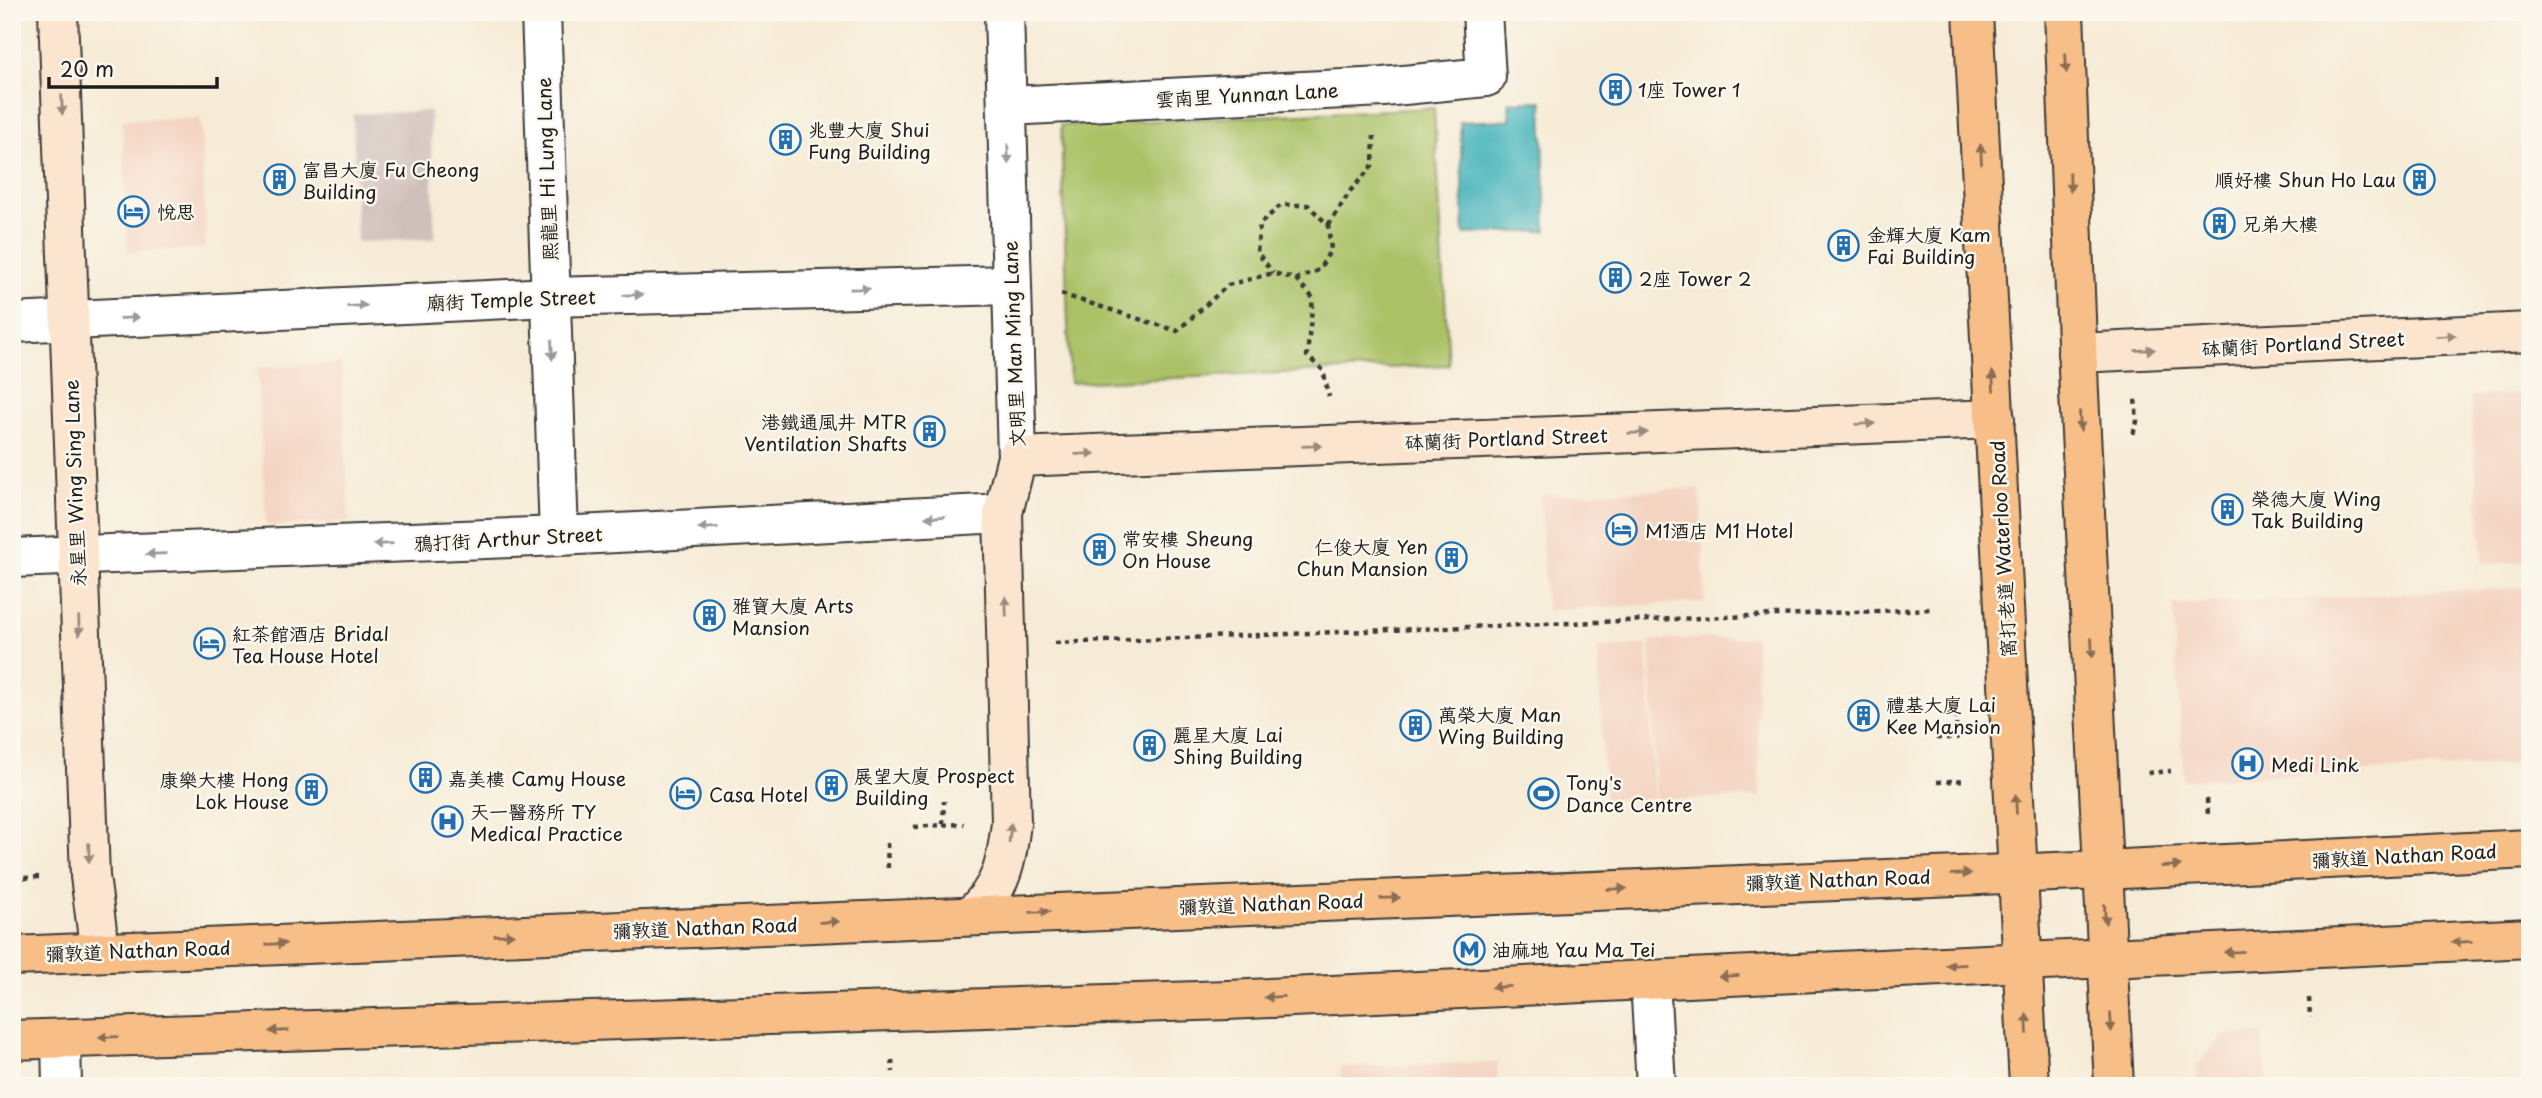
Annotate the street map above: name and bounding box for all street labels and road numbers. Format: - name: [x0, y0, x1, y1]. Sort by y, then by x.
- street label: 雲南里 Yunnan Lane: [1155, 75, 1339, 113]
- street label: 熙龍里 Hi Lung Lane: [529, 77, 563, 261]
- street label: 文明里 Man Ming Lane: [995, 240, 1031, 448]
- street label: 廟街 Temple Street: [426, 282, 596, 316]
- street label: 砵蘭街 Portland Street: [2201, 324, 2406, 362]
- street label: 永星里 Wing Sing Lane: [56, 379, 92, 587]
- street label: 砵蘭街 Portland Street: [1404, 420, 1608, 456]
- street label: 窩打老道 Waterloo Road: [1982, 440, 2022, 658]
- street label: 鴉打街 Arthur Street: [413, 519, 603, 557]
- street label: 彌敦道 Nathan Road: [2311, 836, 2497, 874]
- street label: 彌敦道 Nathan Road: [1745, 862, 1931, 896]
- street label: 彌敦道 Nathan Road: [1178, 886, 1364, 920]
- street label: 彌敦道 Nathan Road: [612, 910, 798, 944]
- street label: 彌敦道 Nathan Road: [45, 933, 231, 967]

